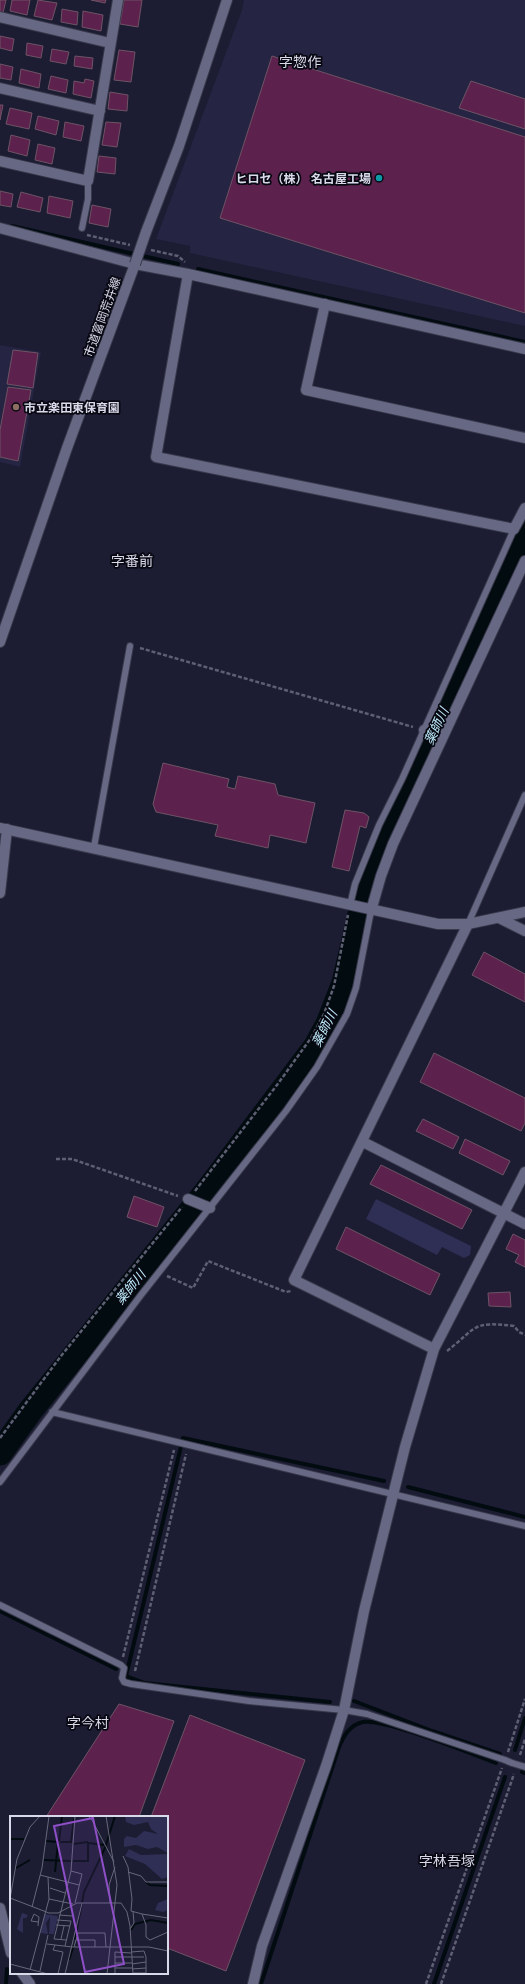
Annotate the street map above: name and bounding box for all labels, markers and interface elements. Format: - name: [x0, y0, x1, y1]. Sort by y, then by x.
- district label: 字惣作: [279, 53, 321, 71]
- place label: ヒロセ（株） 名古屋工場: [236, 171, 371, 186]
- marker: ヒロセ（株） 名古屋工場: [374, 173, 384, 183]
- street label: 市道富岡荒井線: [81, 275, 123, 359]
- place label: 市立楽田東保育園: [24, 400, 120, 415]
- marker: 市立楽田東保育園: [11, 402, 21, 412]
- district label: 字番前: [111, 552, 153, 570]
- water label: 薬師川: [421, 703, 452, 747]
- water label: 薬師川: [308, 1005, 341, 1049]
- water label: 薬師川: [112, 1265, 150, 1307]
- district label: 字今村: [67, 1714, 109, 1732]
- inset map: [10, 1816, 168, 1974]
- district label: 字林吾塚: [419, 1852, 475, 1870]

